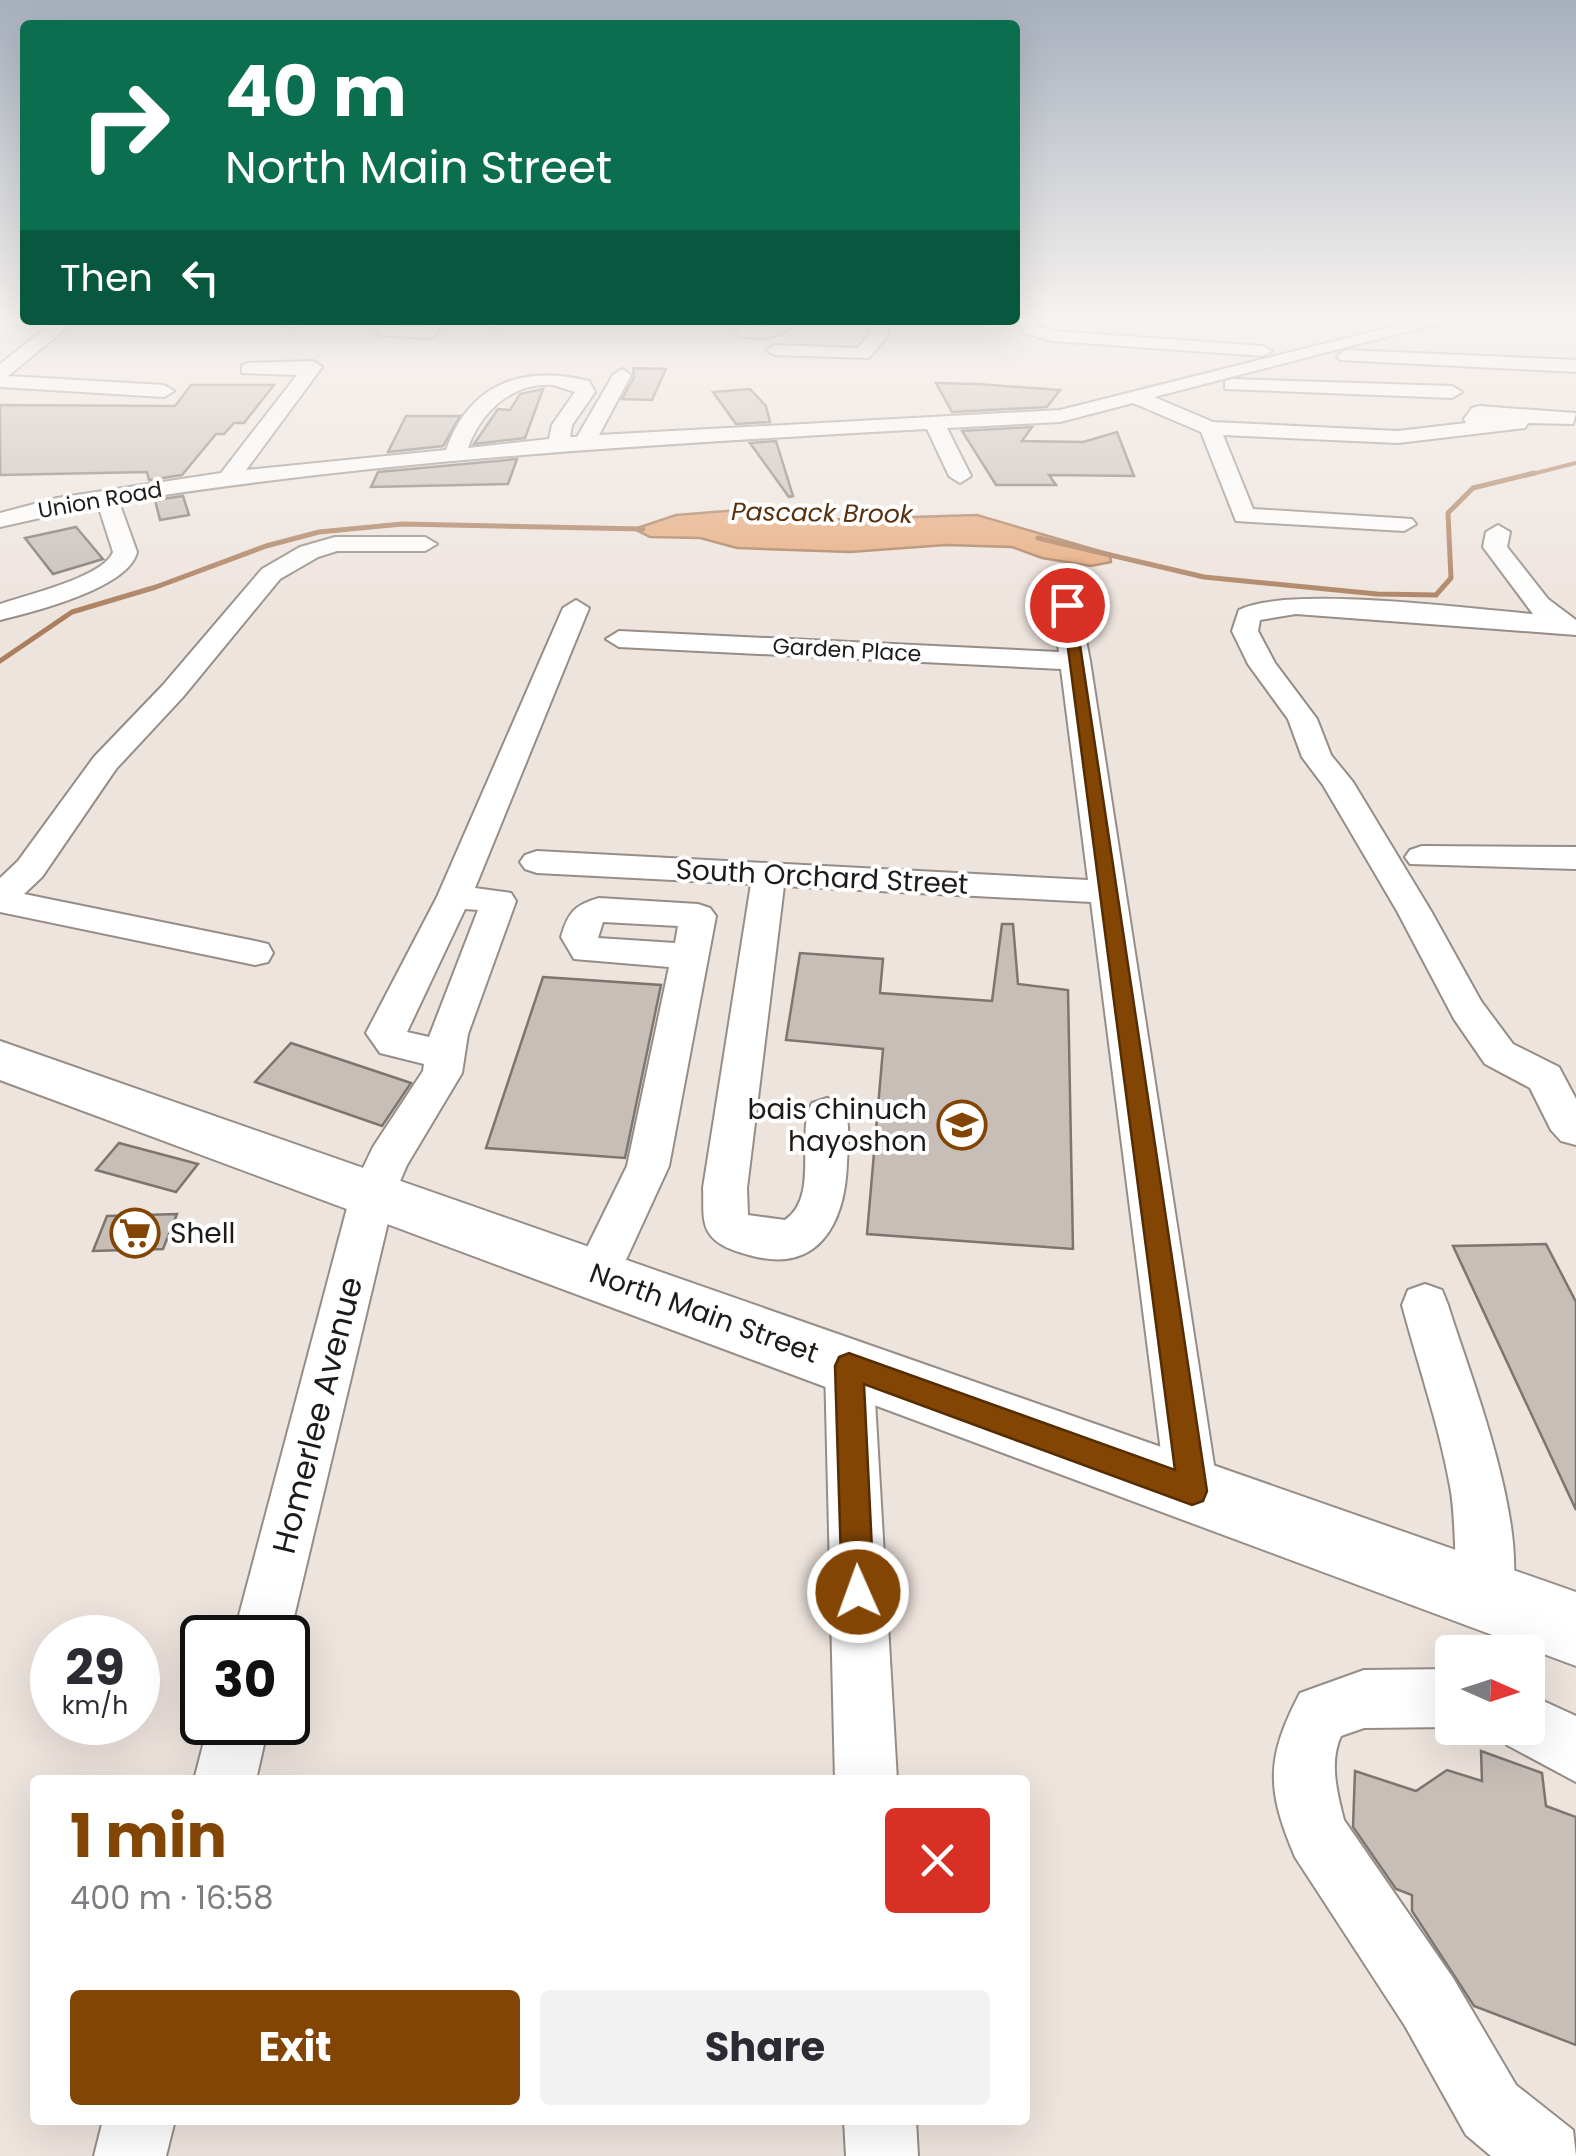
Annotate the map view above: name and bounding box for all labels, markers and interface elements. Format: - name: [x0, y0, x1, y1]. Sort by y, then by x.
- text: 40 m: [225, 42, 407, 141]
- icon: right: [60, 60, 190, 190]
- text: North Main Street: [225, 136, 612, 199]
- icon: left: [173, 250, 228, 305]
- text: Then: [60, 251, 153, 304]
- street label: Union Road: [35, 474, 165, 526]
- water label: Pascack Brook: [731, 494, 914, 532]
- pin: [1025, 563, 1110, 648]
- icon: arrive: [1040, 578, 1095, 633]
- street label: Garden Place: [772, 631, 922, 669]
- street label: South Orchard Street: [675, 850, 969, 904]
- place label: bais chinuch hayoshon: [748, 1090, 927, 1161]
- school or university icon: bais chinuch hayoshon: [936, 1099, 988, 1151]
- supermarket icon: Shell: [109, 1207, 161, 1259]
- place label: Shell: [170, 1214, 236, 1253]
- street label: North Main Street: [584, 1253, 824, 1373]
- street label: Homerlee Avenue: [261, 1272, 373, 1558]
- position arrow: [806, 1540, 910, 1644]
- speed limit sign: 30: [180, 1615, 310, 1745]
- text: 29: [65, 1632, 125, 1703]
- north arrow: [1435, 1635, 1545, 1745]
- map controls: [1435, 1635, 1545, 1745]
- text: km/h: [62, 1688, 128, 1723]
- text: 1 min: [70, 1794, 227, 1878]
- button: close: [885, 1808, 990, 1913]
- text: 400 m · 16:58: [70, 1875, 273, 1920]
- button: Exit: [70, 1990, 520, 2105]
- button: Share: [540, 1990, 990, 2105]

